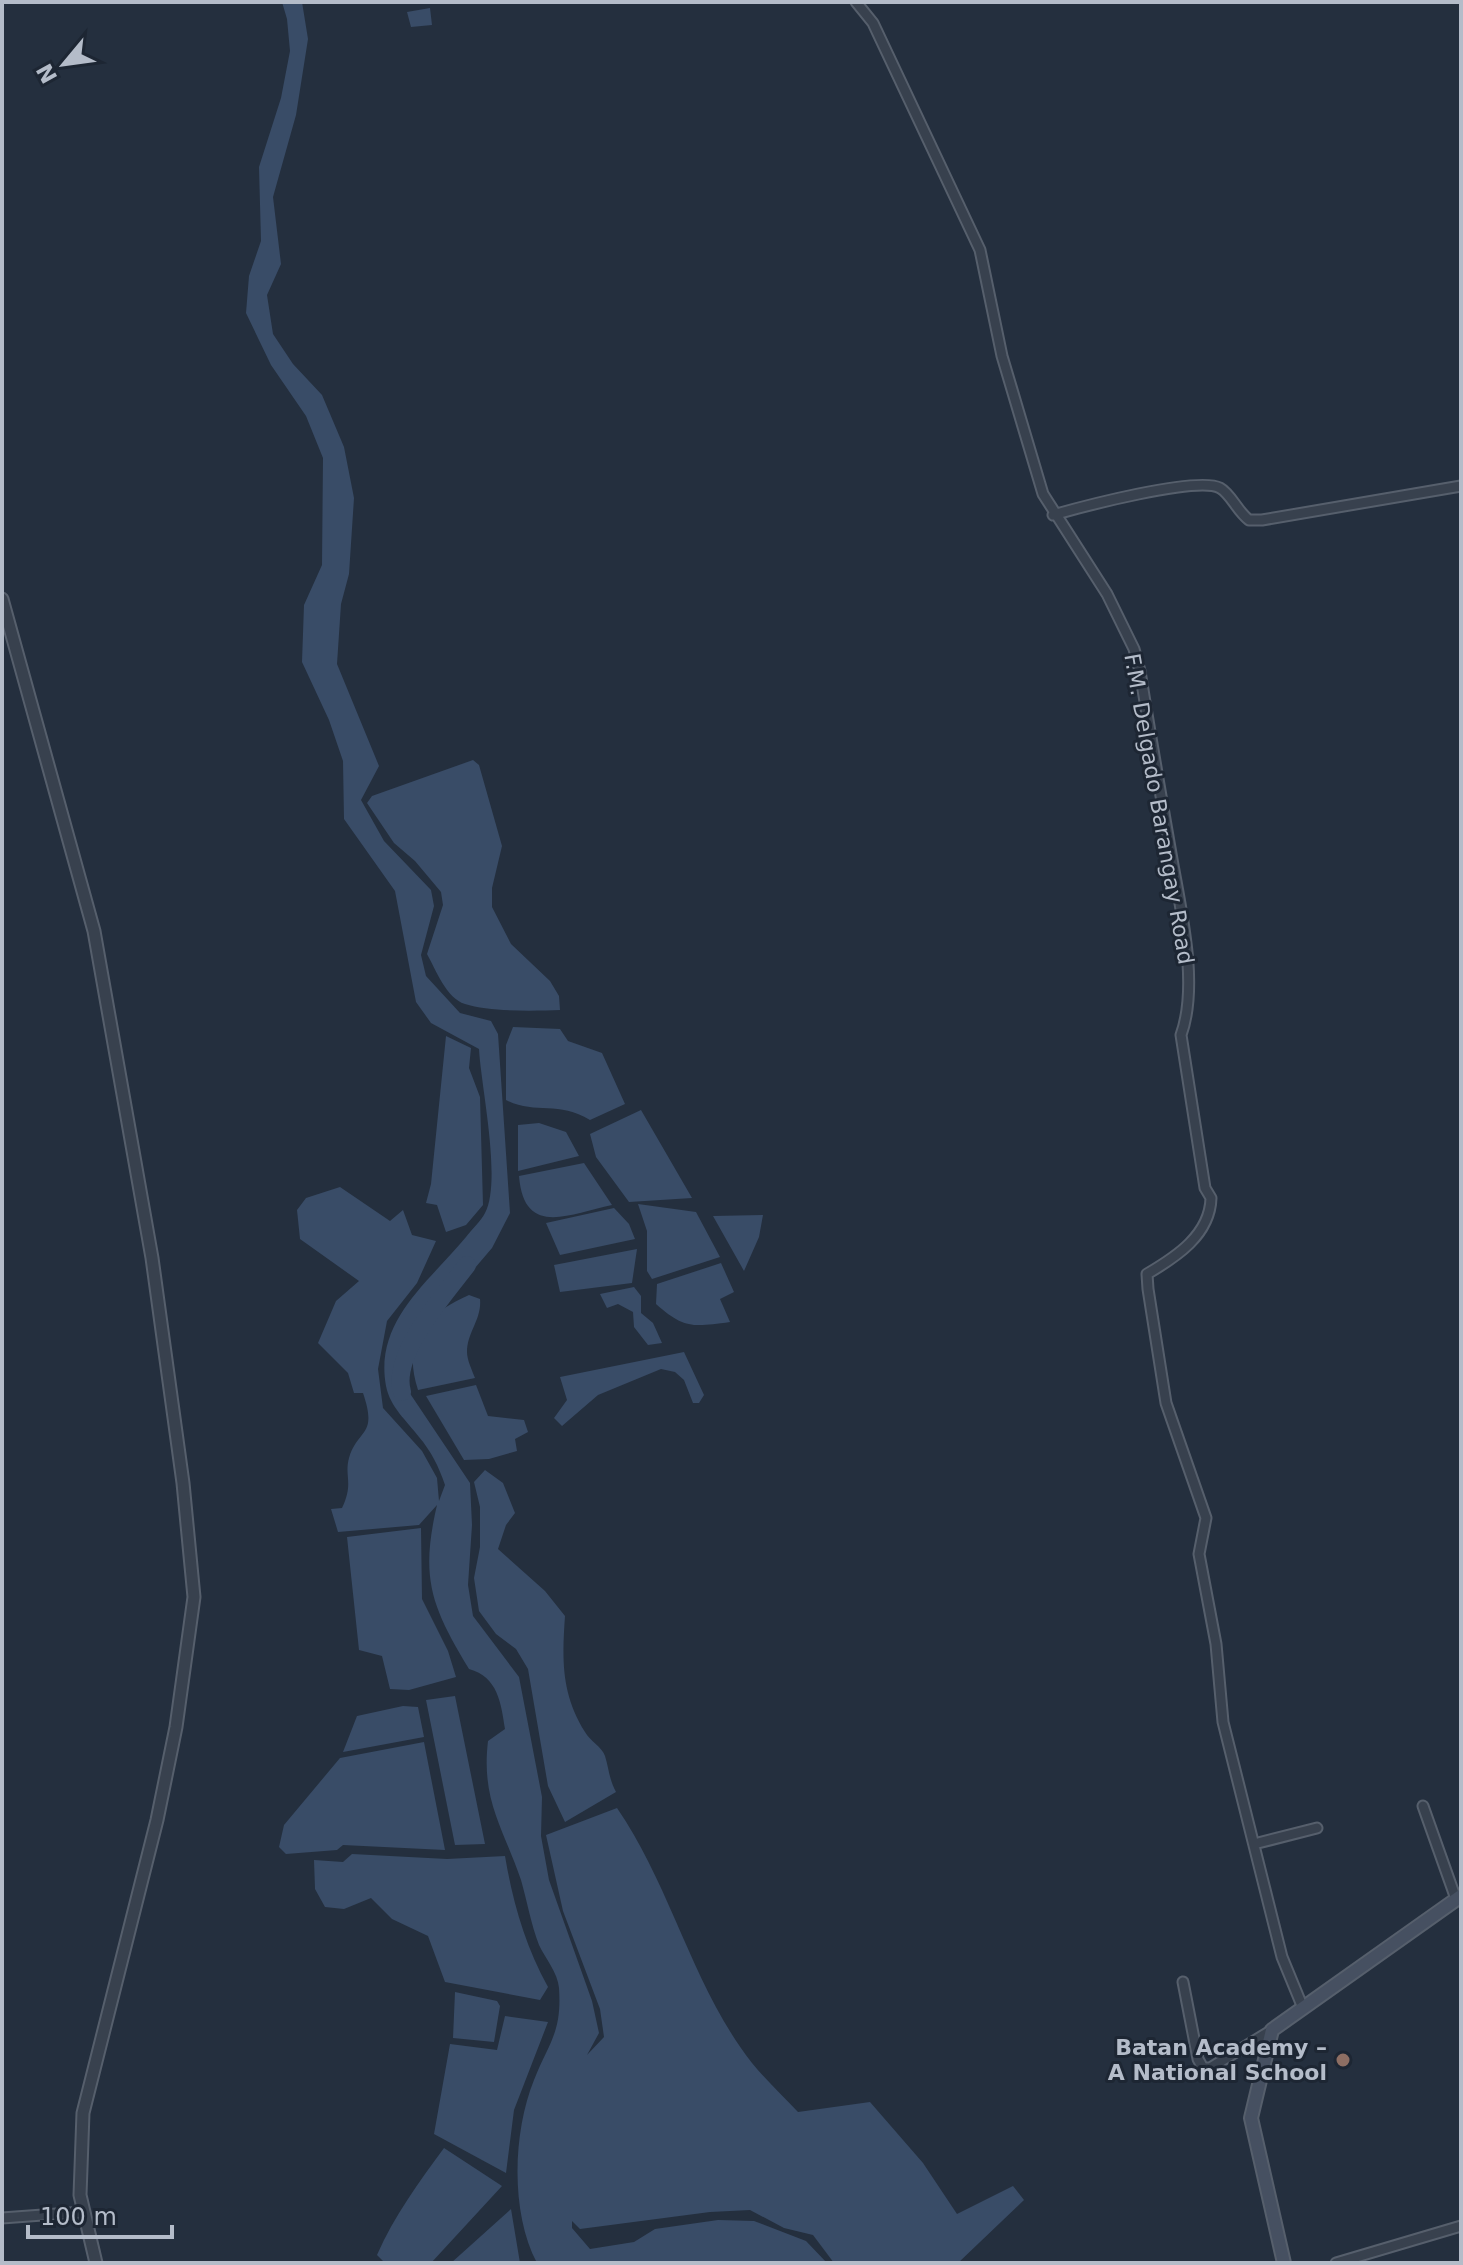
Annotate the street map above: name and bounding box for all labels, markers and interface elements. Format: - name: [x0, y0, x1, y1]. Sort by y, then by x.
- north arrow: [24, 24, 104, 104]
- text: N: [32, 59, 62, 88]
- street label: F.M. Delgado Barangay Road: [1119, 652, 1199, 966]
- place label: Batan Academy – A National School: [1108, 2035, 1327, 2085]
- marker: Batan Academy – A National School: [1334, 2051, 1352, 2069]
- scale bar: [28, 2189, 172, 2239]
- text: 100 m: [40, 2203, 117, 2231]

